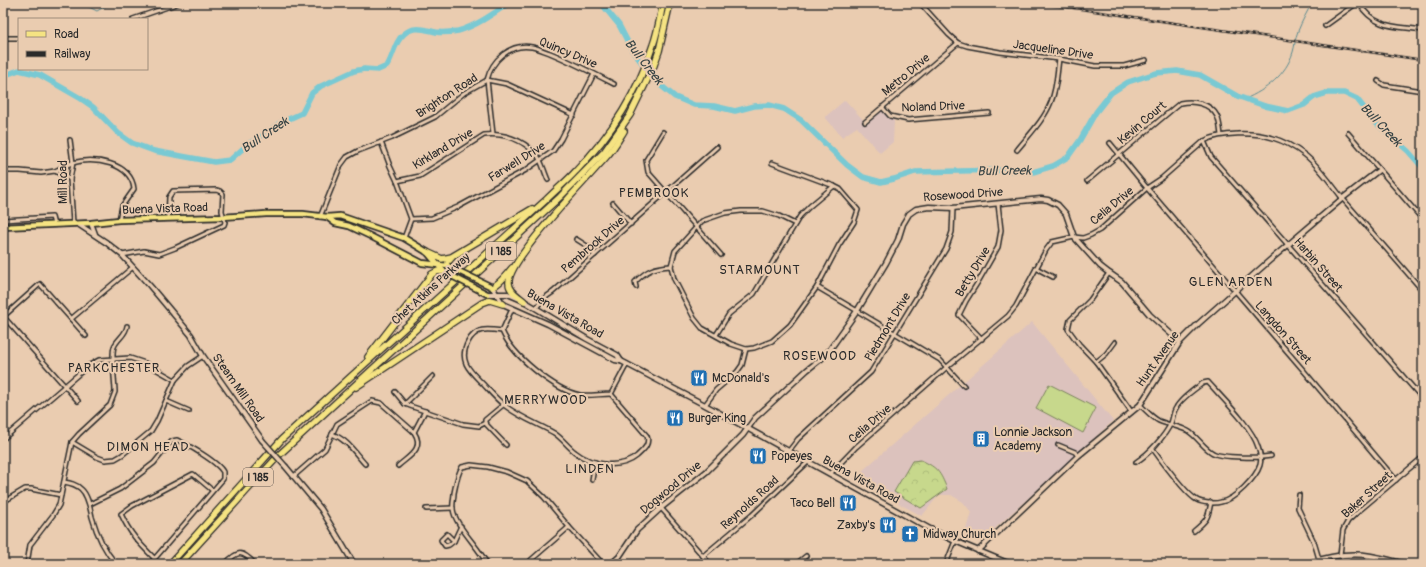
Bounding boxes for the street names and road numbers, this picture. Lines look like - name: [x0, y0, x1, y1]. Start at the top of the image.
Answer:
- street label: Quincy Drive: [537, 34, 599, 72]
- street label: Jacqueline Drive: [1012, 37, 1094, 63]
- street label: Metro Drive: [879, 51, 933, 99]
- street label: Brighton Road: [413, 70, 481, 121]
- street label: Noland Drive: [901, 98, 965, 116]
- street label: Kevin Court: [1115, 98, 1170, 148]
- street label: Kirkland Drive: [410, 125, 476, 173]
- street label: Farwell Drive: [486, 139, 548, 185]
- street label: Mill Road: [56, 160, 71, 204]
- street label: Celia Drive: [1087, 183, 1137, 228]
- street label: Rosewood Drive: [923, 185, 1003, 205]
- street label: Buena Vista Road: [122, 200, 208, 218]
- street label: Pembrook Drive: [558, 213, 628, 277]
- street label: Harbin Street: [1290, 235, 1346, 295]
- road number: I 185: [486, 242, 516, 260]
- street label: Betty Drive: [952, 244, 994, 300]
- street label: Chet Atkins Parkway: [389, 250, 473, 328]
- street label: Buena Vista Road: [524, 286, 606, 342]
- street label: Piedmont Drive: [862, 290, 914, 364]
- street label: Langdon Street: [1252, 298, 1315, 368]
- street label: Hunt Avenue: [1133, 328, 1183, 390]
- street label: Steam Mill Road: [209, 351, 267, 425]
- street label: Celia Drive: [845, 401, 895, 447]
- street label: Buena Vista Road: [820, 453, 902, 507]
- street label: Dogwood Drive: [637, 458, 705, 518]
- road number: I 185: [243, 468, 273, 486]
- street label: Baker Street: [1339, 468, 1395, 522]
- street label: Reynolds Road: [718, 473, 782, 533]

